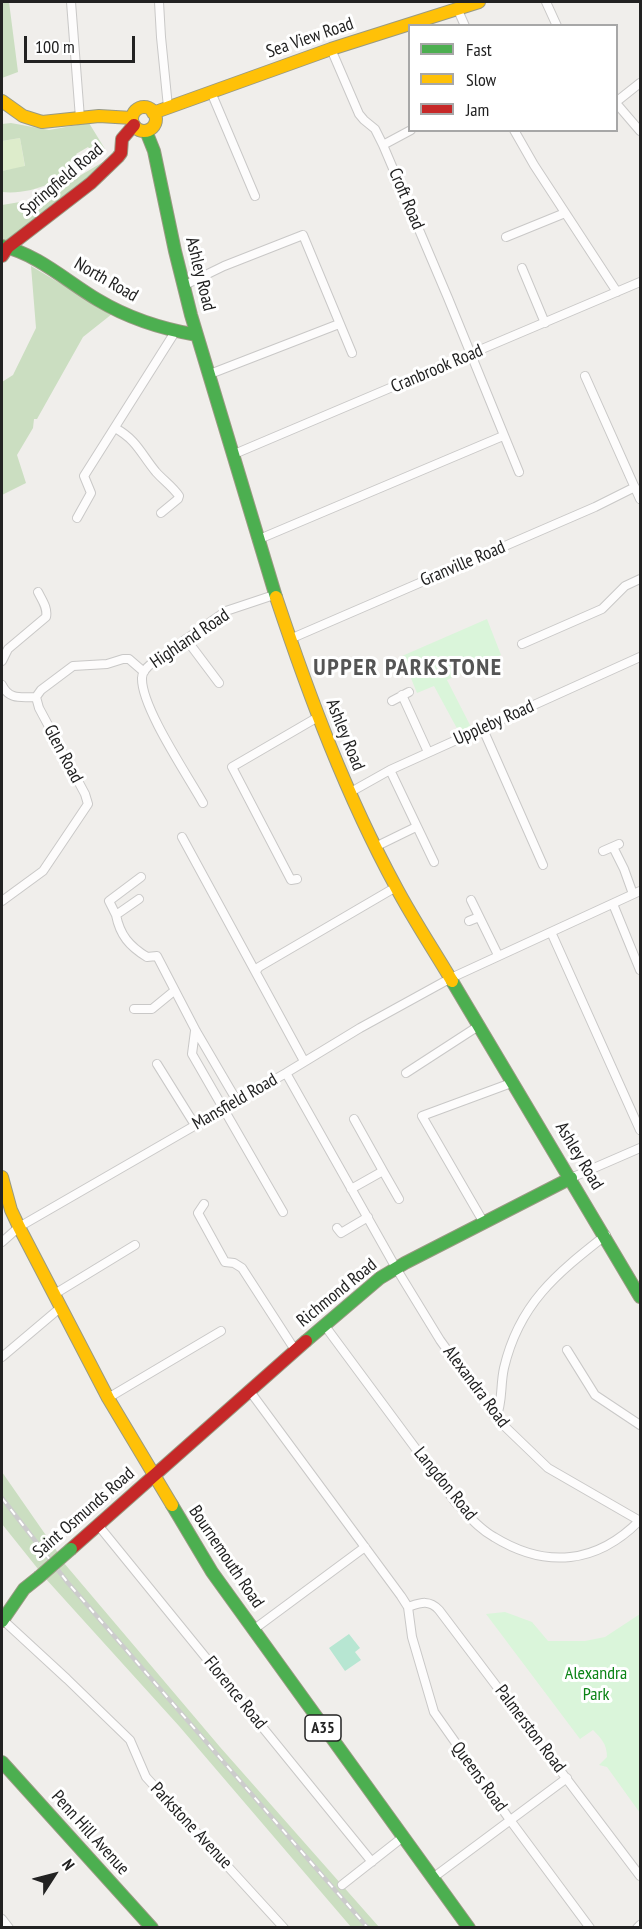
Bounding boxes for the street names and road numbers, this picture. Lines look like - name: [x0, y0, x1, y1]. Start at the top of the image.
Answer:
- street label: Sea View Road: [264, 13, 356, 63]
- street label: Springfield Road: [16, 139, 108, 221]
- street label: Croft Road: [383, 165, 429, 233]
- street label: Ashley Road: [180, 235, 220, 313]
- street label: North Road: [70, 253, 142, 307]
- street label: Cranbrook Road: [388, 340, 486, 398]
- street label: Granville Road: [417, 536, 509, 592]
- street label: Highland Road: [146, 605, 234, 673]
- street label: Ashley Road: [321, 696, 369, 774]
- street label: Uppleby Road: [451, 696, 537, 750]
- street label: Glen Road: [39, 721, 87, 787]
- street label: Mansfield Road: [189, 1069, 281, 1135]
- street label: Ashley Road: [550, 1118, 608, 1194]
- street label: Richmond Road: [293, 1254, 381, 1332]
- street label: Alexandra Road: [438, 1342, 514, 1432]
- street label: Langdon Road: [409, 1443, 481, 1525]
- street label: Saint Osmunds Road: [29, 1463, 139, 1563]
- street label: Bournemouth Road: [184, 1502, 268, 1612]
- street label: Florence Road: [199, 1652, 271, 1734]
- street label: Palmerston Road: [490, 1681, 570, 1777]
- road number: A35: [305, 1715, 341, 1741]
- street label: Queens Road: [446, 1738, 512, 1816]
- street label: Parkstone Avenue: [146, 1778, 236, 1874]
- street label: Penn Hill Avenue: [47, 1786, 133, 1880]

